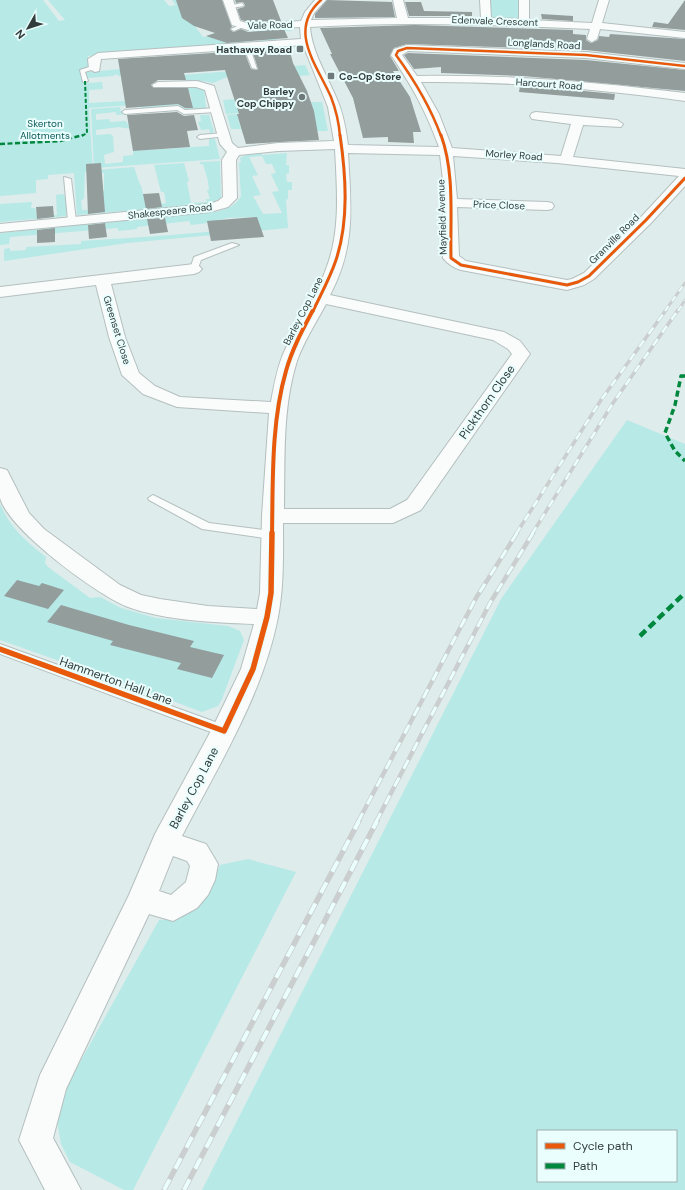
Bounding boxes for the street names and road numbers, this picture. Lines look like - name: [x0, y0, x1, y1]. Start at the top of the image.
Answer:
- street label: Edenvale Crescent: [451, 13, 539, 29]
- street label: Vale Road: [247, 18, 293, 32]
- street label: Longlands Road: [507, 36, 581, 52]
- street label: Harcourt Road: [515, 75, 583, 93]
- street label: Morley Road: [485, 147, 543, 163]
- street label: Mayfield Avenue: [434, 179, 450, 255]
- street label: Price Close: [473, 198, 526, 212]
- street label: Shakespeare Road: [127, 200, 213, 222]
- street label: Granville Road: [586, 211, 642, 267]
- street label: Barley Cop Lane: [280, 274, 326, 347]
- street label: Greenset Close: [100, 294, 134, 366]
- street label: Pickthorn Close: [455, 362, 519, 442]
- street label: Hammerton Hall Lane: [57, 653, 175, 709]
- street label: Barley Cop Lane: [166, 744, 222, 832]

